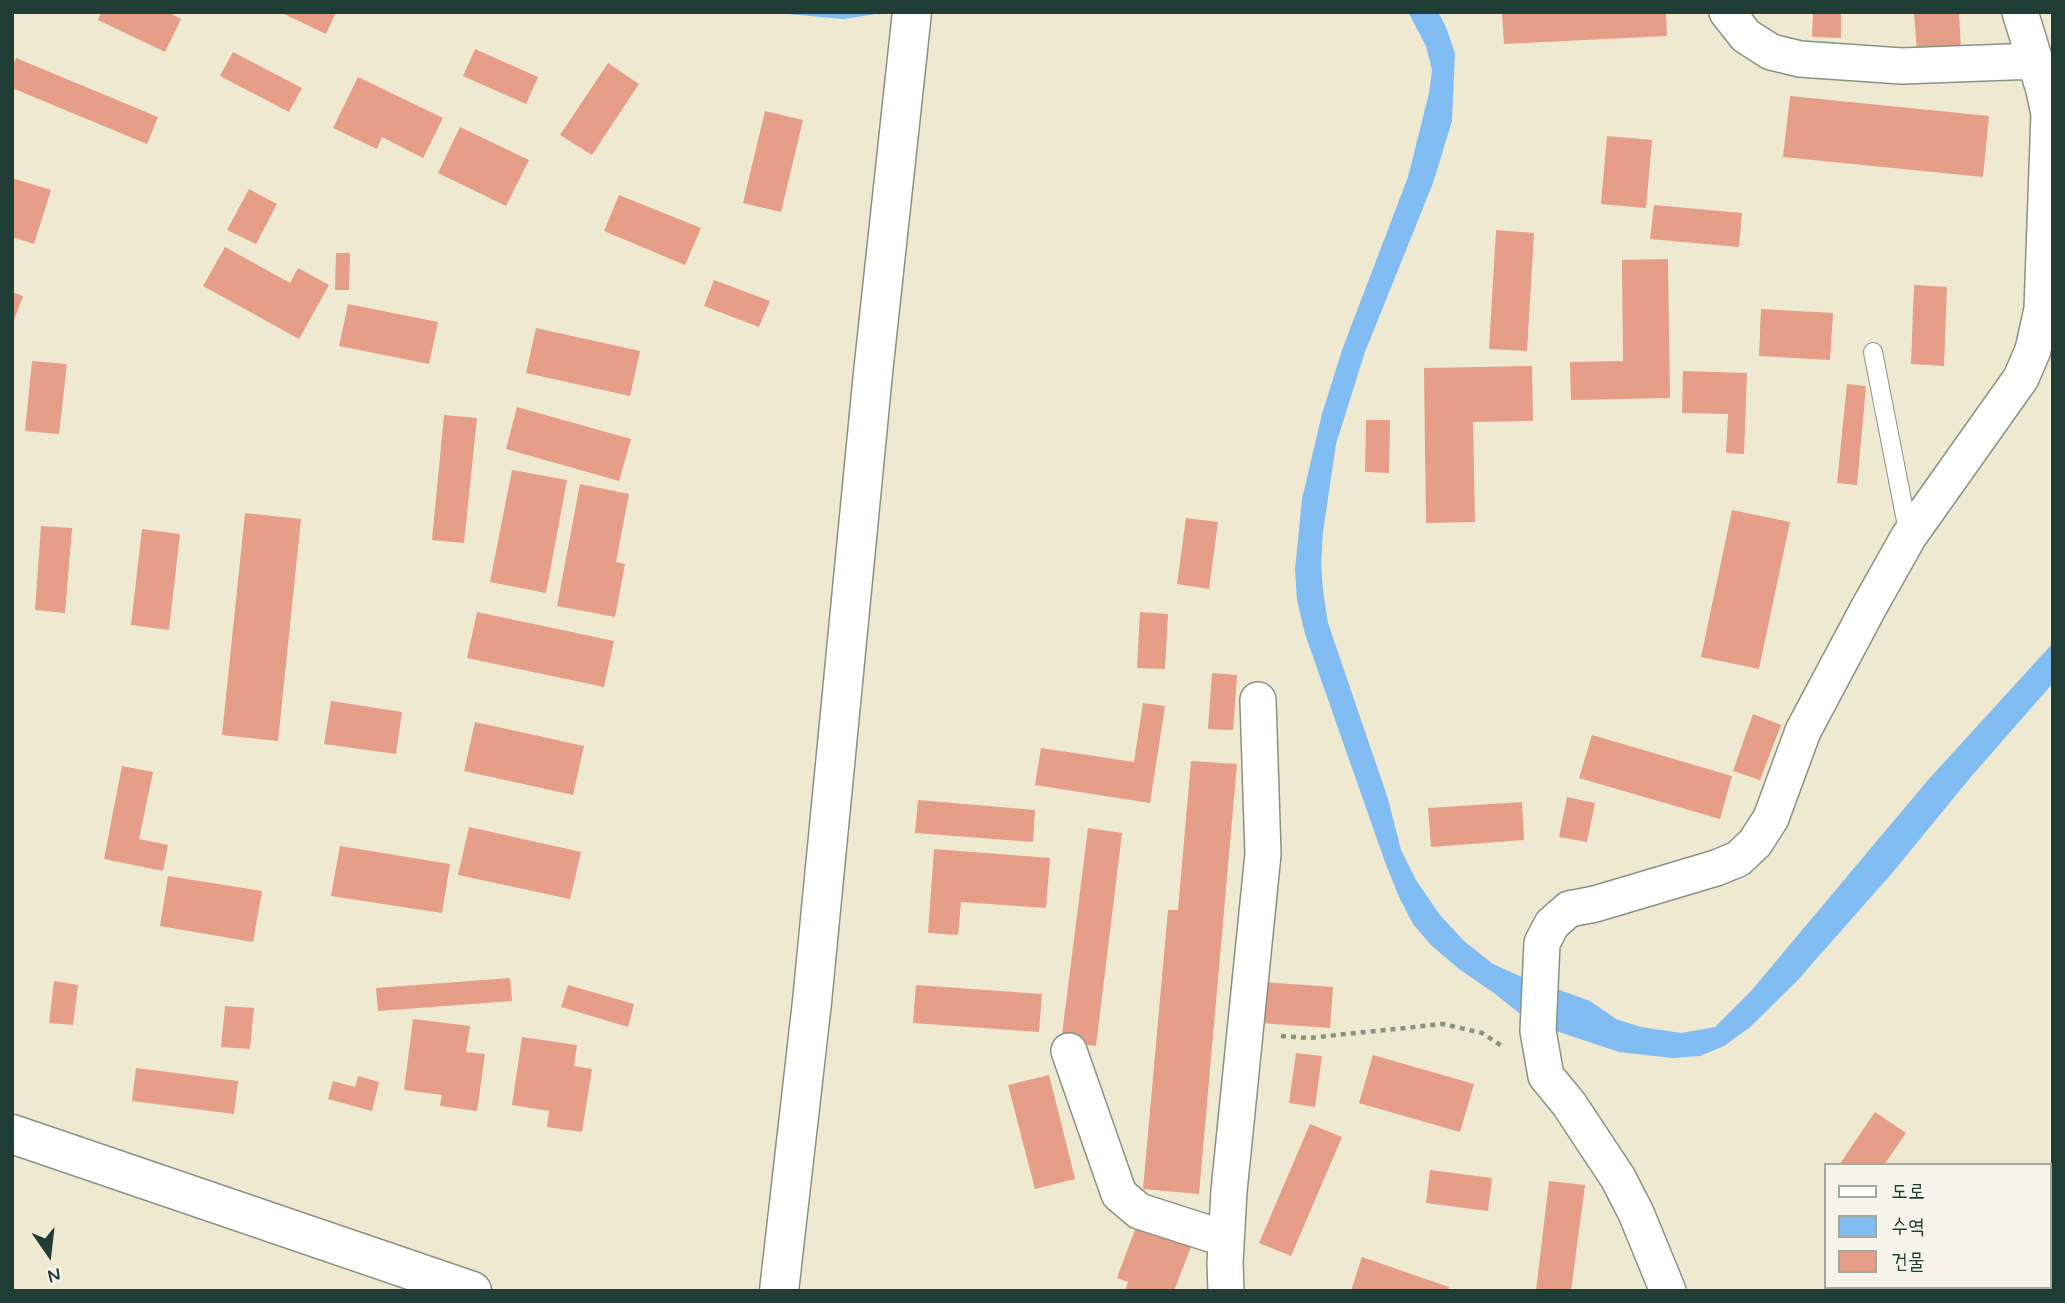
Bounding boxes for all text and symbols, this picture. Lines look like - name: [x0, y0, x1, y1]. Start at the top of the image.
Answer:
- legend: [1824, 1163, 2051, 1289]
- text: 도로: [1891, 1178, 1925, 1206]
- text: 수역: [1891, 1213, 1925, 1241]
- north arrow: [14, 1219, 84, 1289]
- text: 건물: [1891, 1248, 1925, 1276]
- text: N: [45, 1261, 63, 1289]

